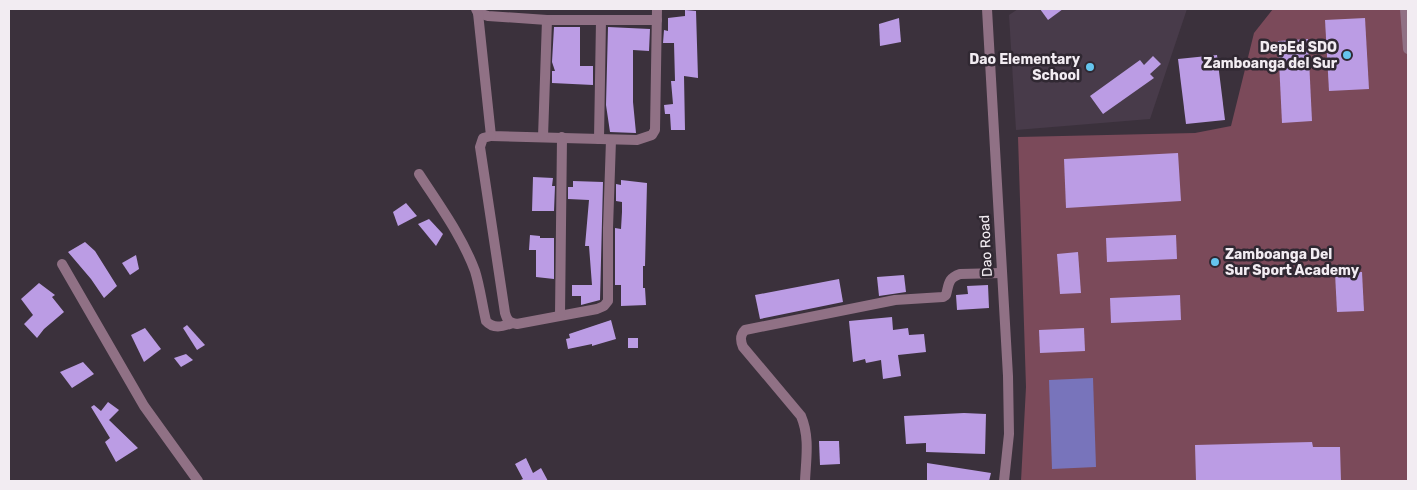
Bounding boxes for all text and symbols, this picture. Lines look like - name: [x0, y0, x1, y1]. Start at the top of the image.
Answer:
- place label: DepEd SDO Zamboanga del Sur: [1203, 39, 1338, 72]
- marker: DepEd SDO Zamboanga del Sur: [1341, 49, 1353, 61]
- place label: Dao Elementary School: [969, 51, 1081, 84]
- marker: Dao Elementary School: [1084, 61, 1096, 73]
- street label: Dao Road: [976, 215, 996, 277]
- place label: Zamboanga Del Sur Sport Academy: [1225, 246, 1360, 279]
- marker: Zamboanga Del Sur Sport Academy: [1209, 256, 1221, 268]

